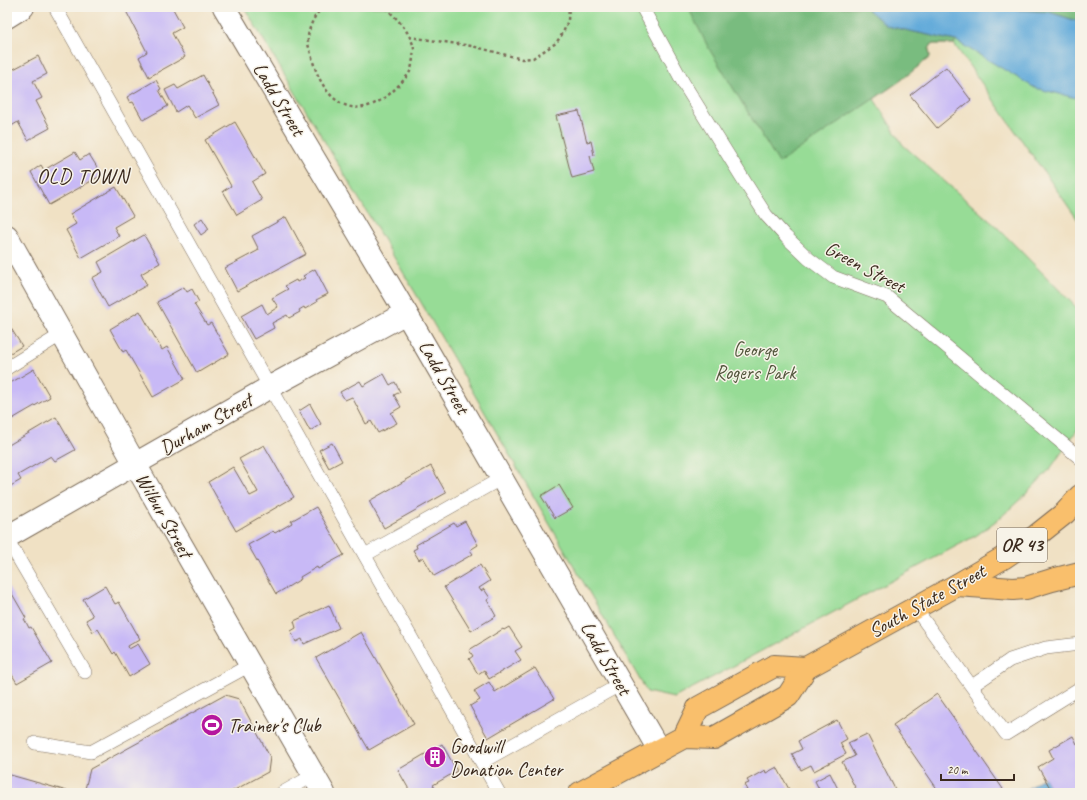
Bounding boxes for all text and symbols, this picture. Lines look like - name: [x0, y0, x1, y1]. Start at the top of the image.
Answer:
- street label: Ladd Street: [247, 58, 312, 142]
- district label: OLD TOWN: [37, 163, 132, 189]
- street label: Green Street: [821, 236, 911, 300]
- street label: Ladd Street: [413, 336, 476, 420]
- park label: George Rogers Park: [714, 337, 797, 385]
- street label: Durham Street: [155, 386, 260, 461]
- street label: Wilbur Street: [130, 468, 200, 565]
- road number: OR 43: [997, 528, 1047, 562]
- street label: South State Street: [864, 557, 992, 643]
- street label: Ladd Street: [575, 617, 638, 701]
- sports icon: Trainer's Club: [199, 712, 225, 738]
- place label: Trainer's Club: [228, 713, 322, 738]
- place label: Goodwill Donation Center: [450, 734, 564, 782]
- building icon: Goodwill Donation Center: [422, 744, 448, 770]
- scale bar: [941, 756, 1014, 782]
- text: 20 m: [947, 762, 969, 778]

